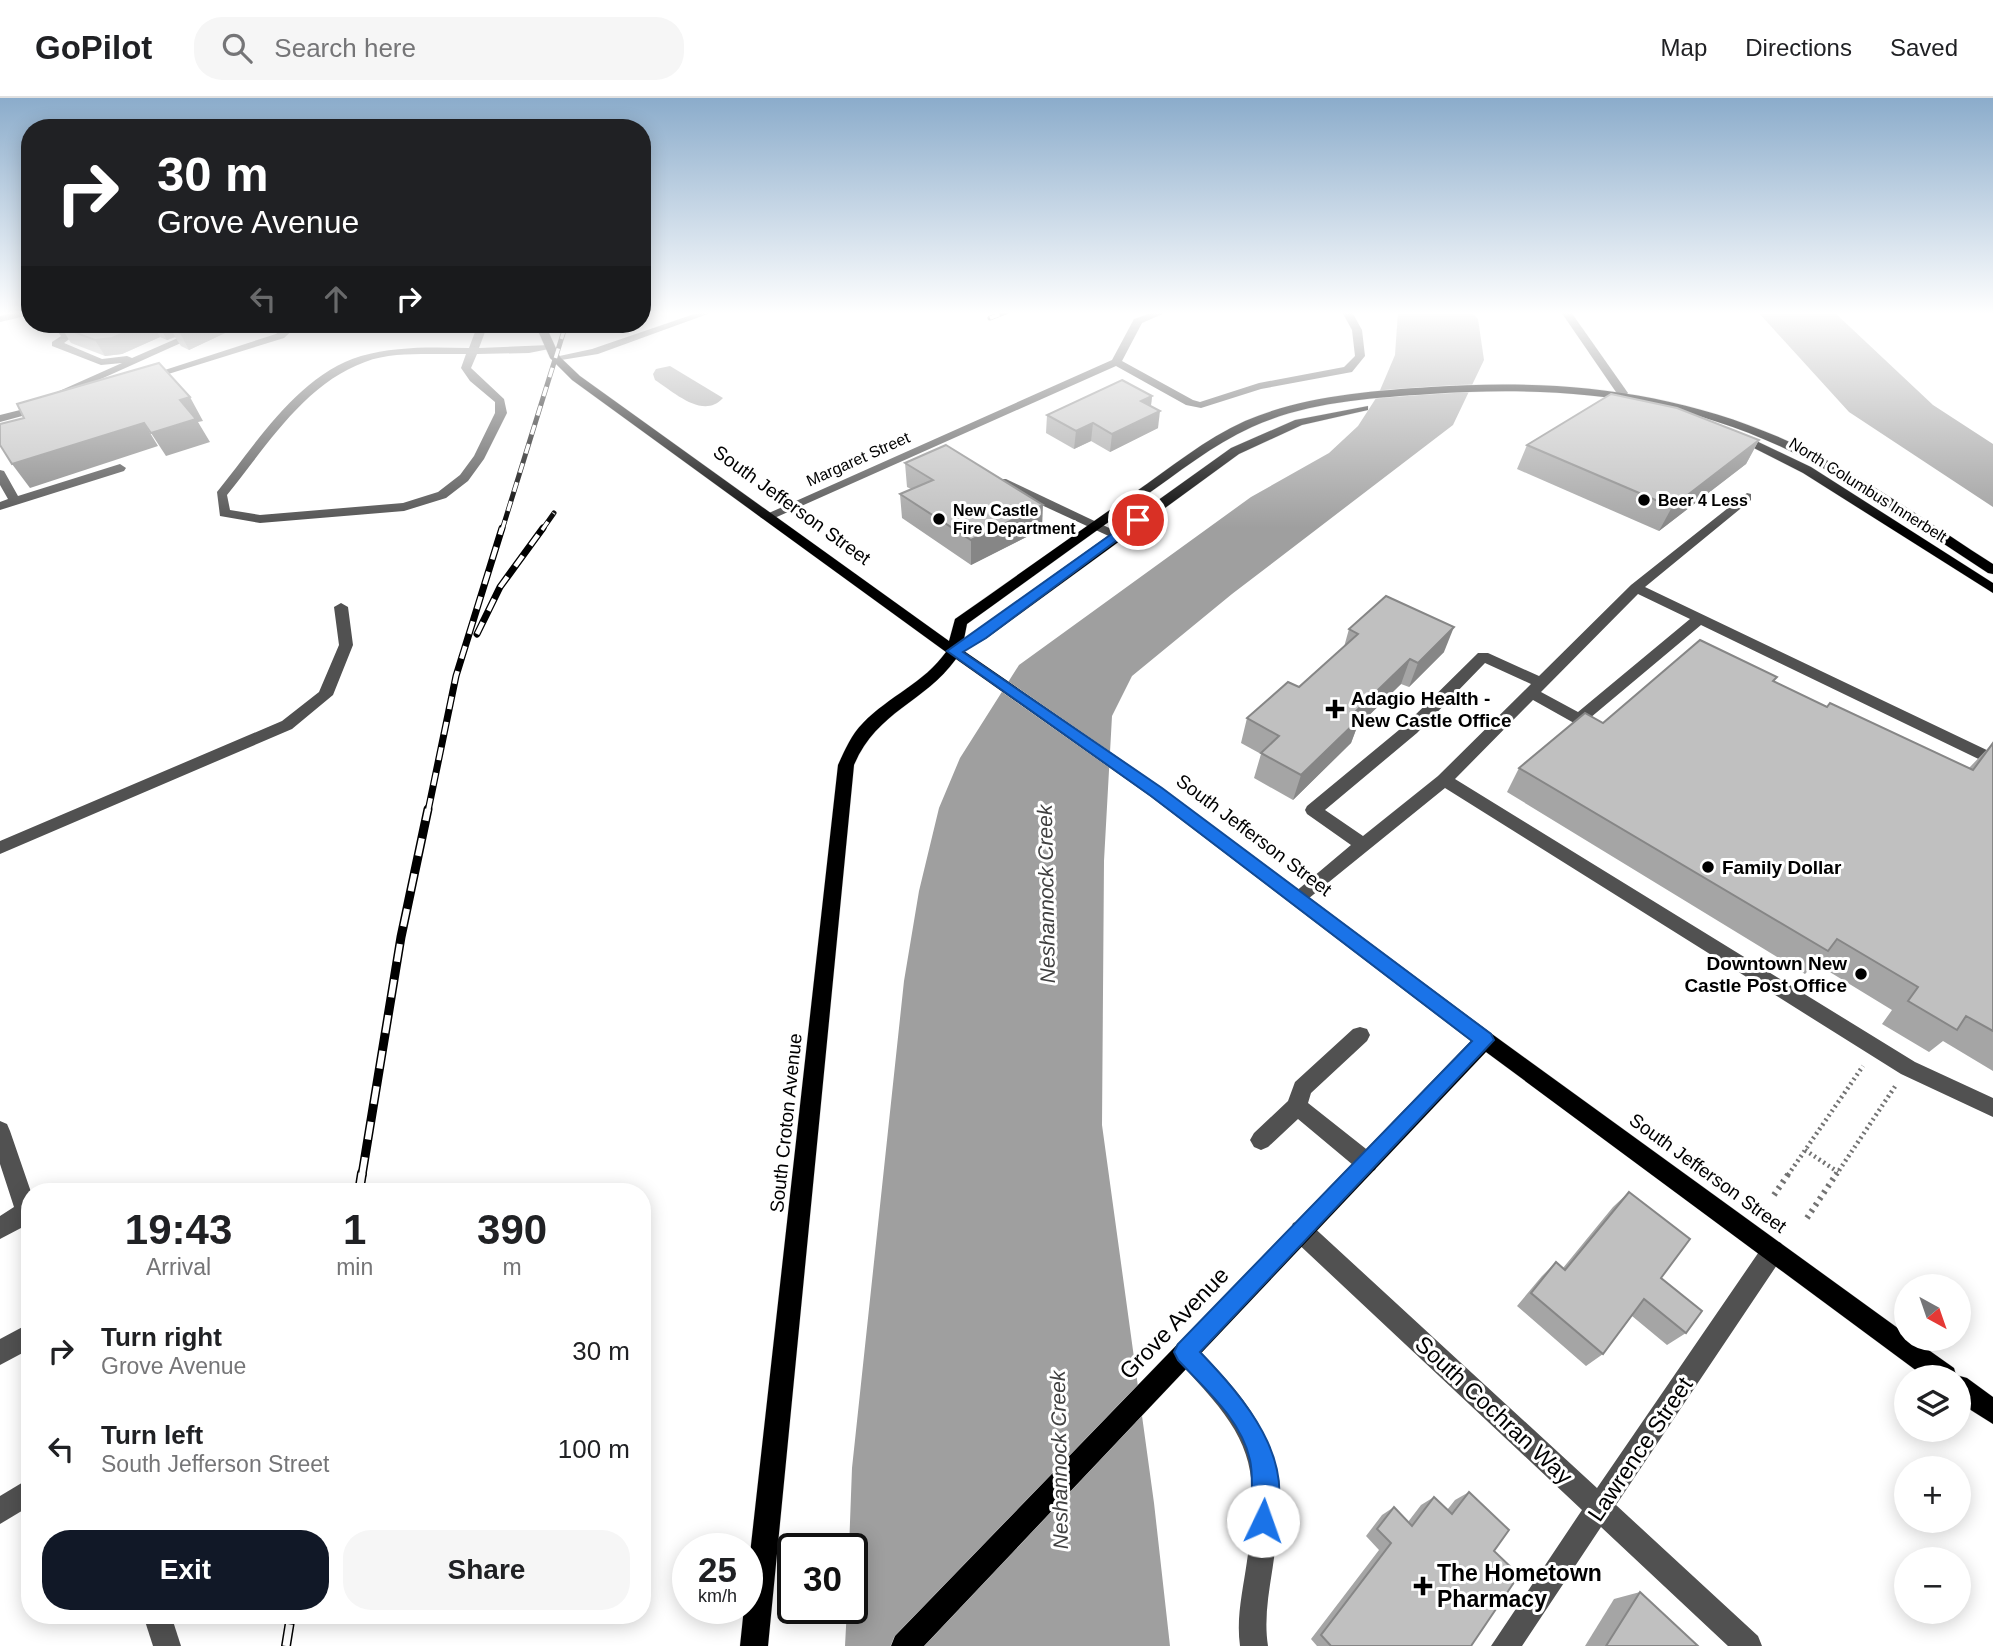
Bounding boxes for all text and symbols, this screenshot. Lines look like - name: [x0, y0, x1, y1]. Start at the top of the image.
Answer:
- search box: [194, 17, 684, 80]
- text: GoPilot: [35, 29, 152, 66]
- icon: search: [218, 29, 256, 67]
- text: Search here: [274, 33, 416, 63]
- text: Map: [1661, 34, 1707, 61]
- text: Directions: [1745, 34, 1852, 61]
- text: Saved: [1890, 34, 1958, 61]
- icon: right: [42, 147, 133, 238]
- text: 30 m: [157, 147, 269, 201]
- text: Grove Avenue: [157, 204, 359, 240]
- icon: left: [244, 280, 282, 318]
- icon: ahead: [317, 280, 355, 318]
- icon: right: [390, 280, 428, 318]
- street label: Margaret Street: [804, 428, 913, 489]
- street label: North Columbus Innerbelt: [1786, 434, 1950, 546]
- street label: South Jefferson Street: [709, 441, 875, 569]
- pin: [1108, 490, 1168, 550]
- marker: Beer 4 Less: [1636, 492, 1652, 508]
- place label: Beer 4 Less: [1658, 492, 1748, 509]
- icon: arrive: [1119, 501, 1157, 539]
- place label: New Castle Fire Department: [953, 502, 1076, 537]
- marker: New Castle Fire Department: [931, 511, 947, 527]
- place label: Adagio Health - New Castle Office: [1351, 688, 1512, 731]
- marker: Adagio Health - New Castle Office: [1325, 699, 1345, 719]
- street label: South Jefferson Street: [1172, 770, 1336, 901]
- water label: Neshannock Creek: [1033, 803, 1059, 983]
- place label: Family Dollar: [1722, 857, 1842, 878]
- marker: Family Dollar: [1700, 859, 1716, 875]
- place label: Downtown New Castle Post Office: [1684, 953, 1847, 996]
- marker: Downtown New Castle Post Office: [1853, 966, 1869, 982]
- street label: South Croton Avenue: [766, 1032, 806, 1214]
- street label: South Jefferson Street: [1625, 1109, 1791, 1237]
- text: 19:43: [125, 1206, 232, 1253]
- text: 1: [343, 1206, 366, 1253]
- text: 390: [477, 1206, 547, 1253]
- text: Arrival: [146, 1254, 211, 1280]
- text: min: [336, 1254, 373, 1280]
- text: m: [503, 1254, 522, 1280]
- street label: Grove Avenue: [1114, 1262, 1234, 1384]
- north arrow: [1894, 1274, 1970, 1351]
- map controls: [1894, 1274, 1971, 1624]
- text: Turn right: [101, 1322, 222, 1352]
- street label: South Cochran Way: [1410, 1331, 1578, 1490]
- icon: right: [42, 1332, 80, 1370]
- text: 30 m: [572, 1336, 630, 1366]
- text: Grove Avenue: [101, 1353, 246, 1379]
- button: layers: [1894, 1365, 1971, 1442]
- water label: Neshannock Creek: [1046, 1369, 1072, 1549]
- street label: Lawrence Street: [1582, 1372, 1698, 1526]
- text: Turn left: [101, 1420, 203, 1450]
- icon: left: [42, 1430, 80, 1468]
- text: 100 m: [558, 1434, 630, 1464]
- text: South Jefferson Street: [101, 1451, 329, 1477]
- button: +: [1894, 1456, 1971, 1533]
- position arrow: [1226, 1484, 1300, 1558]
- button: Exit: [42, 1530, 329, 1610]
- button: Share: [343, 1530, 630, 1610]
- speed limit sign: 30: [777, 1533, 868, 1624]
- button: −: [1894, 1547, 1971, 1624]
- text: 25: [698, 1550, 737, 1589]
- place label: The Hometown Pharmacy: [1437, 1560, 1602, 1612]
- marker: The Hometown Pharmacy: [1415, 1578, 1431, 1594]
- text: km/h: [698, 1586, 737, 1606]

